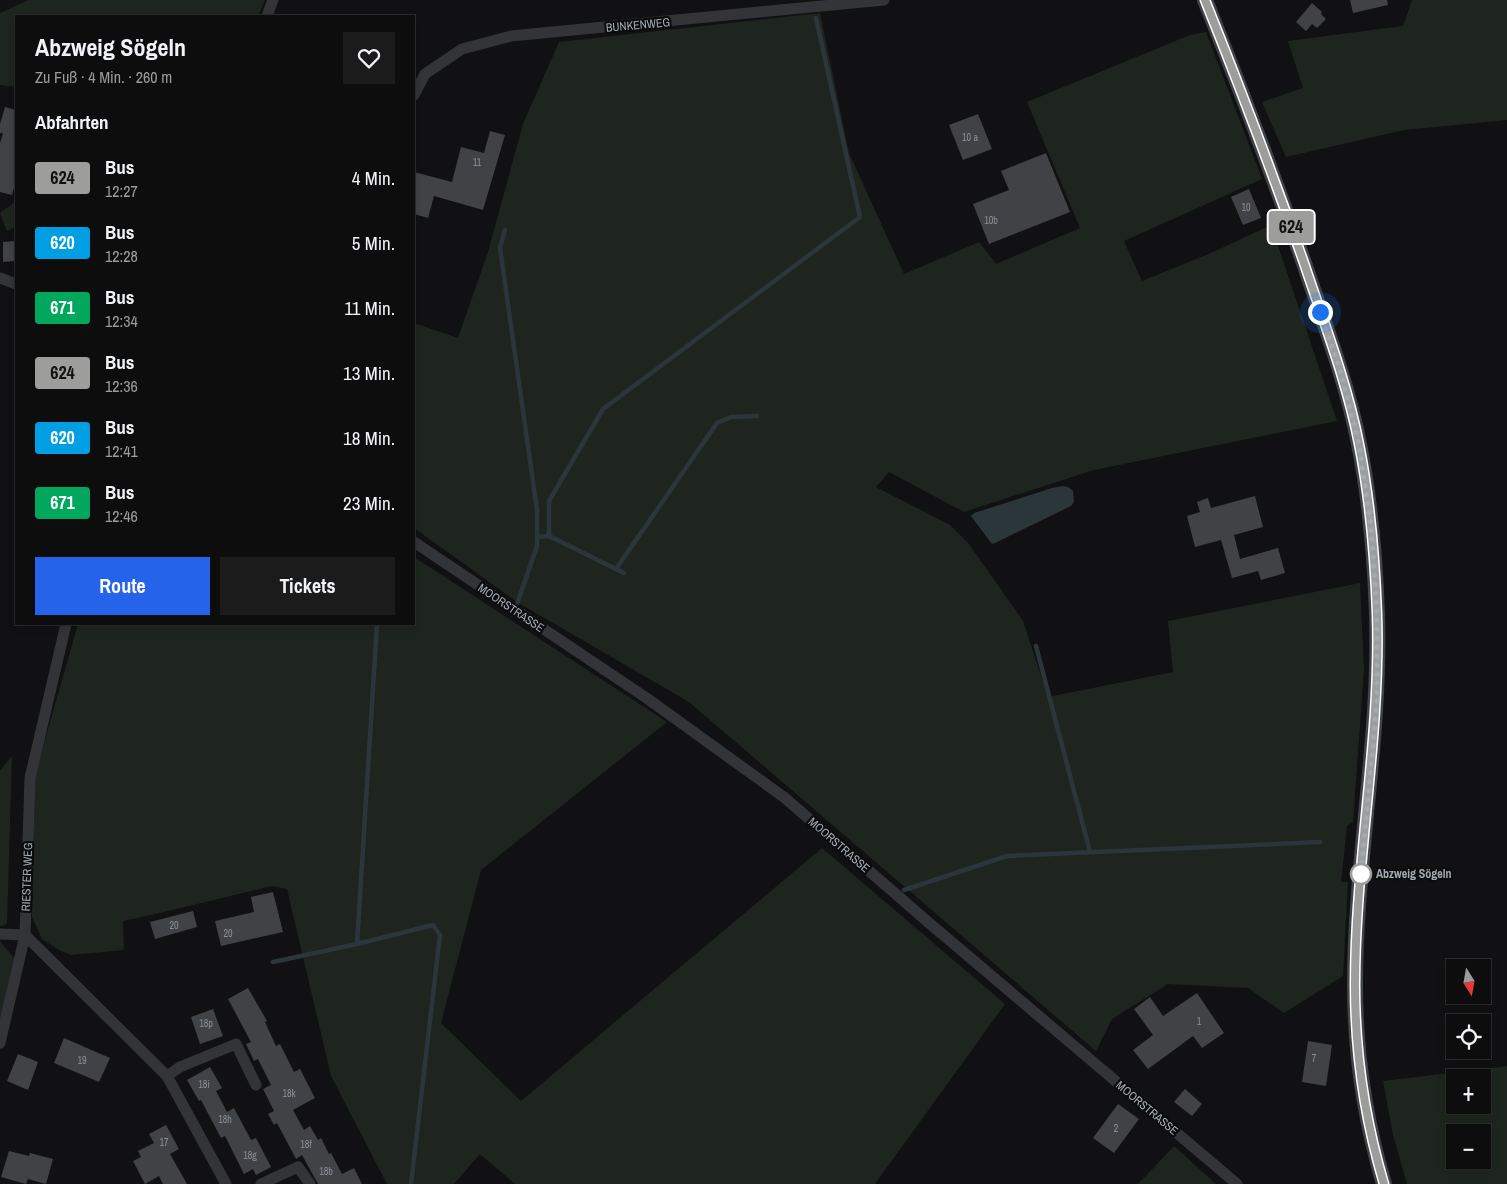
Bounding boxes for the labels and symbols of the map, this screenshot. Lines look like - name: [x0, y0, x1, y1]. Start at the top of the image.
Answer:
- street label: BUNKENWEG: [605, 14, 671, 36]
- house number: 10 a: [962, 131, 978, 144]
- house number: 11: [473, 156, 482, 169]
- house number: 10: [1241, 201, 1251, 214]
- line badge: 624: [1262, 211, 1320, 243]
- house number: 10b: [984, 214, 998, 227]
- your location: [1308, 300, 1333, 325]
- street label: MOORSTRASSE: [475, 580, 547, 636]
- street label: MOORSTRASSE: [805, 814, 873, 876]
- street label: RIESTER WEG: [18, 842, 36, 912]
- marker: Abzweig Sögeln: [1350, 863, 1372, 885]
- place label: Abzweig Sögeln: [1376, 866, 1451, 882]
- house number: 20: [169, 919, 179, 932]
- house number: 20: [223, 927, 233, 940]
- north arrow: [1446, 959, 1491, 1004]
- house number: 1: [1197, 1015, 1202, 1028]
- house number: 18p: [199, 1017, 213, 1030]
- house number: 7: [1312, 1052, 1317, 1065]
- house number: 19: [77, 1054, 87, 1067]
- street label: MOORSTRASSE: [1113, 1077, 1181, 1139]
- house number: 18i: [198, 1078, 210, 1091]
- house number: 18k: [282, 1087, 297, 1100]
- house number: 18h: [218, 1113, 232, 1126]
- house number: 2: [1114, 1122, 1119, 1135]
- house number: 17: [159, 1136, 169, 1149]
- house number: 18f: [300, 1138, 312, 1151]
- house number: 18g: [243, 1149, 257, 1162]
- house number: 18b: [319, 1165, 333, 1178]

